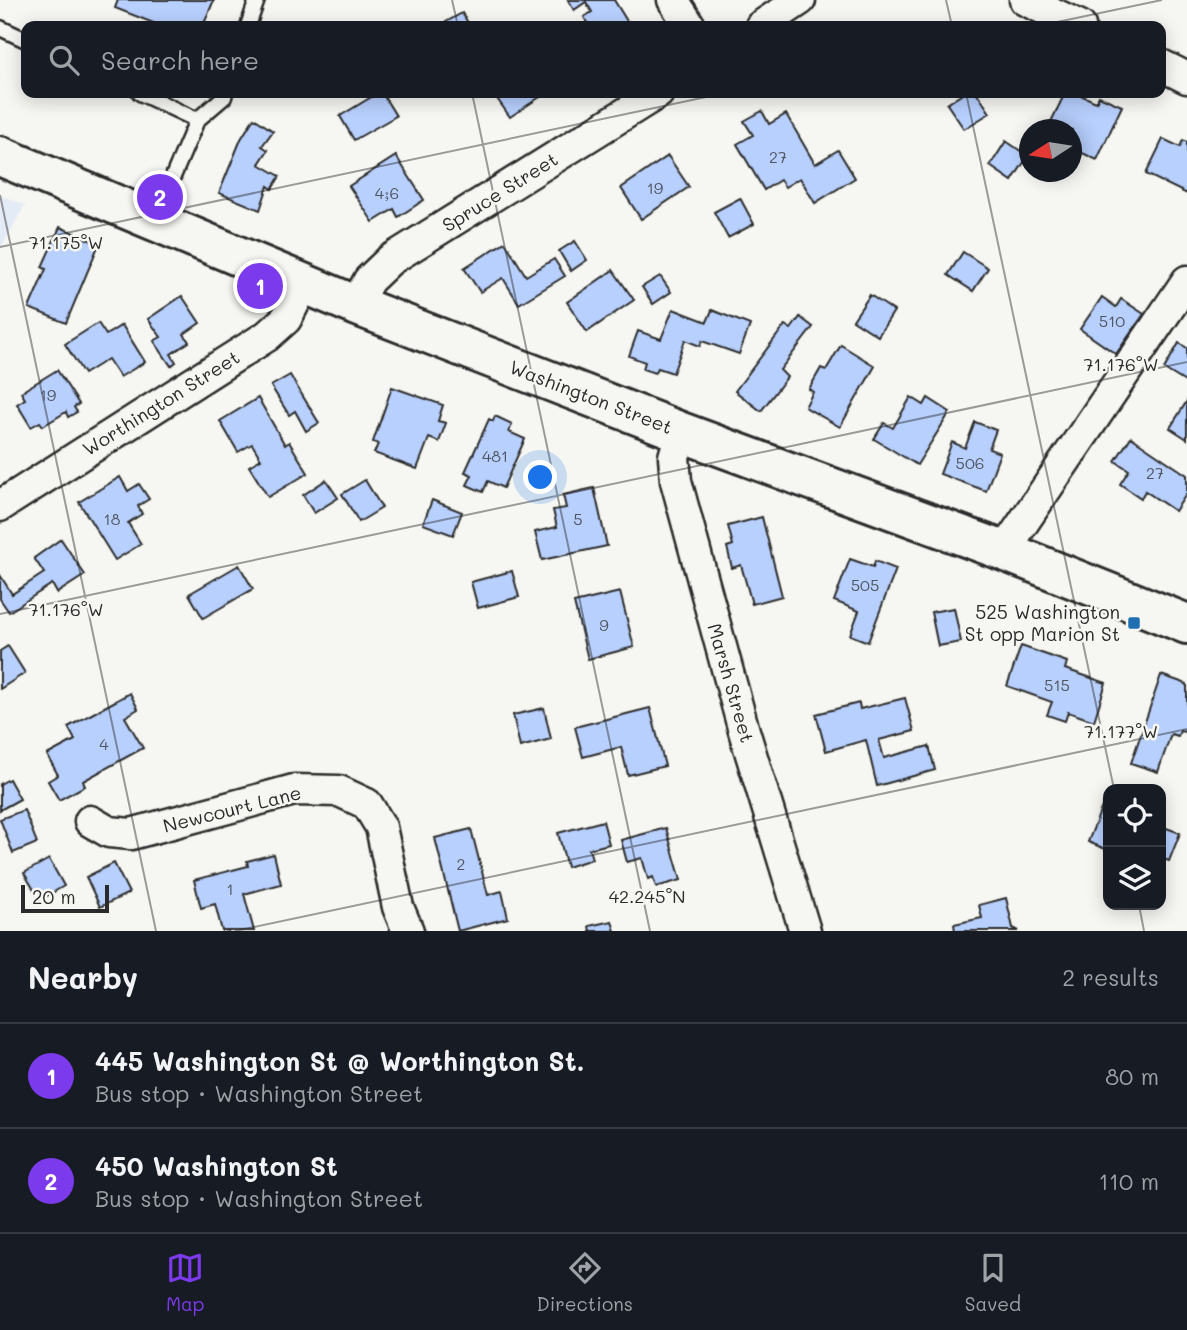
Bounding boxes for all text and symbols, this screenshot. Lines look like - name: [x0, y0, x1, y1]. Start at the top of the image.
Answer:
- search box: [21, 21, 1166, 98]
- icon: search: [45, 41, 83, 79]
- text: Search here: [101, 43, 259, 77]
- north arrow: [1019, 119, 1082, 182]
- street label: Spruce Street: [437, 146, 562, 237]
- house number: 27: [769, 146, 787, 167]
- pin: 2: [137, 171, 183, 223]
- house number: 19: [647, 177, 663, 198]
- house number: 4;6: [375, 182, 399, 203]
- text: 71.175°W: [29, 230, 103, 254]
- pin: 1: [237, 260, 283, 312]
- house number: 510: [1099, 310, 1125, 331]
- street label: Worthington Street: [78, 344, 244, 461]
- text: 71.176°W: [1083, 352, 1159, 376]
- street label: Washington Street: [506, 354, 676, 439]
- house number: 19: [40, 384, 56, 405]
- house number: 481: [482, 445, 508, 466]
- house number: 506: [956, 452, 984, 473]
- your location: [523, 460, 557, 494]
- house number: 27: [1146, 462, 1164, 483]
- house number: 18: [104, 508, 121, 529]
- house number: 5: [573, 508, 583, 529]
- house number: 505: [851, 574, 879, 595]
- text: 71.176°W: [28, 597, 104, 621]
- place label: 525 Washington St opp Marion St: [965, 599, 1120, 646]
- house number: 9: [599, 614, 609, 635]
- marker: 525 Washington St opp Marion St: [1126, 615, 1142, 631]
- street label: Marsh Street: [703, 620, 760, 745]
- house number: 515: [1044, 674, 1070, 695]
- text: 71.177°W: [1084, 719, 1158, 743]
- house number: 4: [99, 733, 109, 754]
- street label: Newcourt Lane: [160, 779, 304, 838]
- map controls: [1103, 784, 1166, 910]
- button: locate: [1103, 784, 1166, 847]
- button: layers: [1103, 847, 1166, 910]
- house number: 2: [457, 853, 465, 874]
- house number: 1: [226, 878, 234, 899]
- scale bar: [21, 882, 108, 914]
- text: 20 m: [32, 884, 76, 909]
- text: 42.245°N: [608, 884, 686, 908]
- text: Nearby: [28, 957, 138, 997]
- text: 2 results: [1062, 962, 1159, 992]
- text: 445 Washington St @ Worthington St.: [95, 1044, 584, 1078]
- text: 1: [46, 1061, 56, 1091]
- text: 80 m: [1105, 1061, 1159, 1091]
- text: Bus stop · Washington Street: [95, 1078, 423, 1108]
- text: 450 Washington St: [95, 1149, 338, 1183]
- text: 2: [45, 1166, 57, 1196]
- text: 110 m: [1099, 1166, 1159, 1196]
- text: Bus stop · Washington Street: [95, 1183, 423, 1213]
- tab: Map: [166, 1249, 205, 1316]
- tab: Directions: [536, 1249, 633, 1316]
- tab: Saved: [965, 1249, 1021, 1316]

